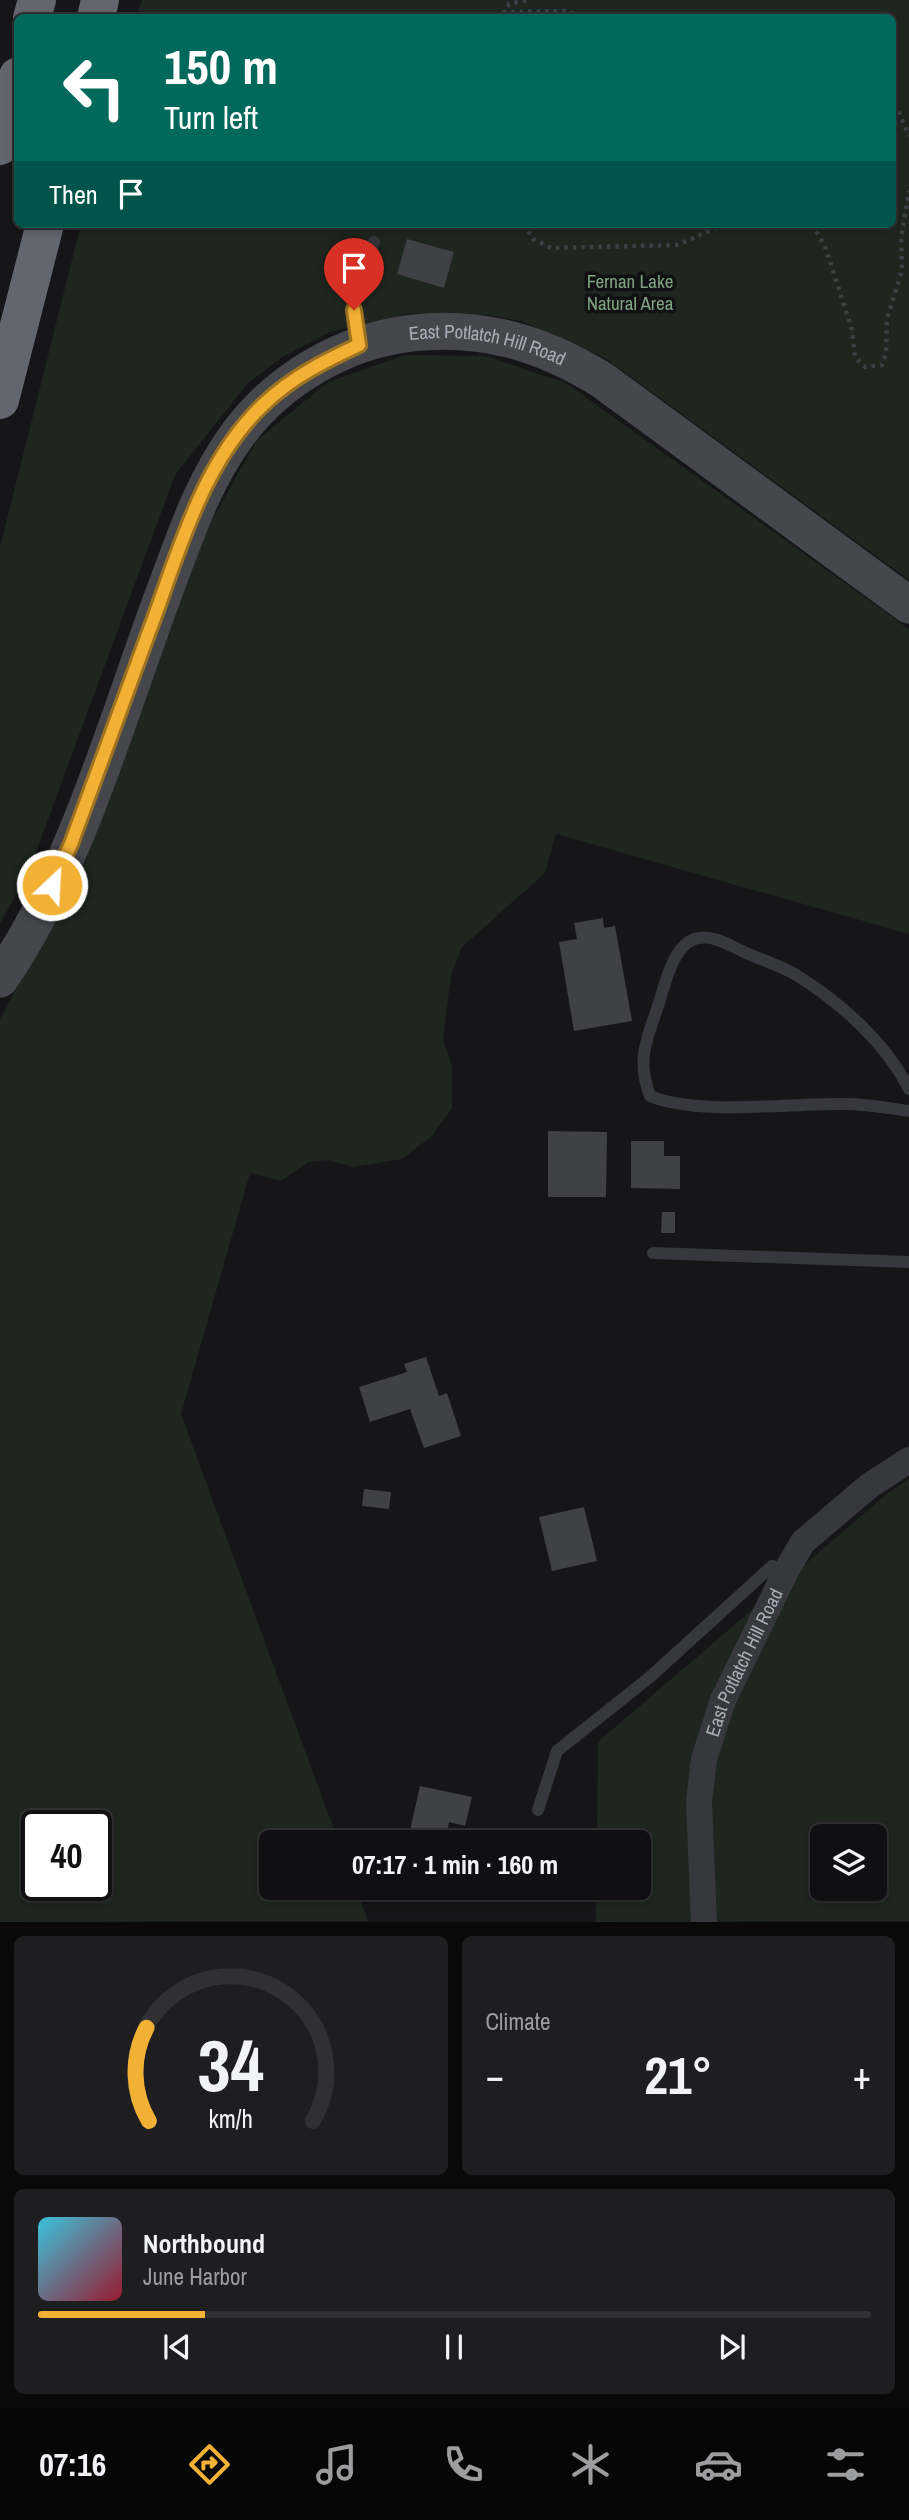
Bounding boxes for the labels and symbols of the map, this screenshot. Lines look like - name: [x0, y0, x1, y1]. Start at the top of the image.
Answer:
- pin: [324, 238, 384, 310]
- park label: Fernan Lake Natural Area: [587, 268, 674, 316]
- street label: East Potlatch Hill Road: [407, 318, 570, 371]
- position arrow: [15, 848, 89, 922]
- street label: East Potlatch Hill Road: [699, 1584, 789, 1740]
- speed limit sign: 40: [21, 1810, 112, 1901]

